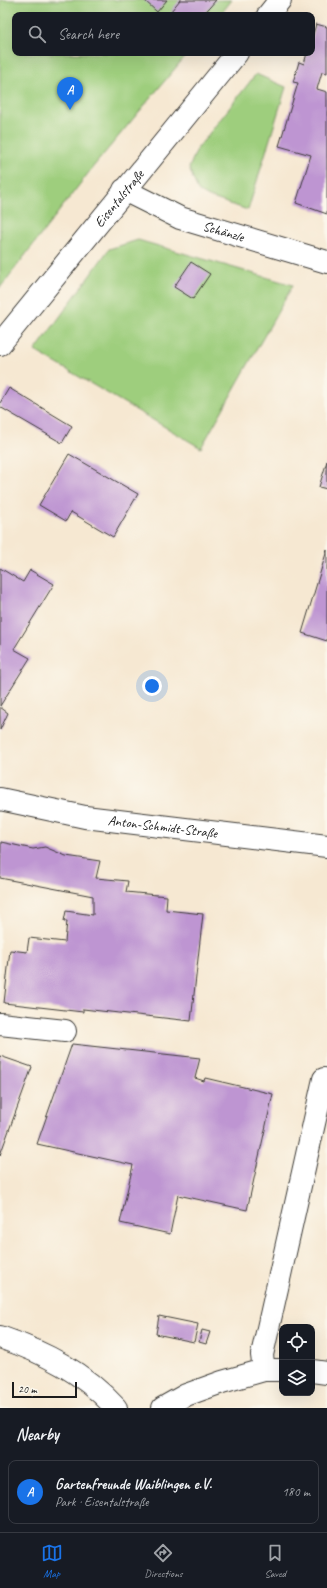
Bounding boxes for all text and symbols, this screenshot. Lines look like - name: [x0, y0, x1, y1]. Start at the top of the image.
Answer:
- search box: [12, 12, 315, 56]
- icon: search: [26, 23, 48, 45]
- text: Search here: [58, 25, 119, 44]
- pin: A: [57, 77, 83, 110]
- street label: Eisentalstraße: [90, 165, 148, 230]
- street label: Schänzle: [201, 217, 247, 246]
- your location: [142, 676, 162, 696]
- street label: Anton-Schmidt-Straße: [107, 811, 220, 841]
- map controls: [279, 1324, 315, 1396]
- button: locate: [279, 1324, 315, 1360]
- button: layers: [279, 1360, 315, 1396]
- scale bar: [12, 1380, 77, 1399]
- text: 20 m: [18, 1382, 37, 1396]
- text: Nearby: [16, 1424, 59, 1445]
- text: Gartenfreunde Waiblingen e.V.: [55, 1475, 212, 1494]
- text: A: [27, 1484, 33, 1500]
- text: 180 m: [282, 1484, 310, 1500]
- text: Park · Eisentalstraße: [55, 1494, 148, 1510]
- tab: Map: [41, 1542, 63, 1580]
- tab: Directions: [144, 1542, 183, 1580]
- tab: Saved: [264, 1542, 286, 1580]

